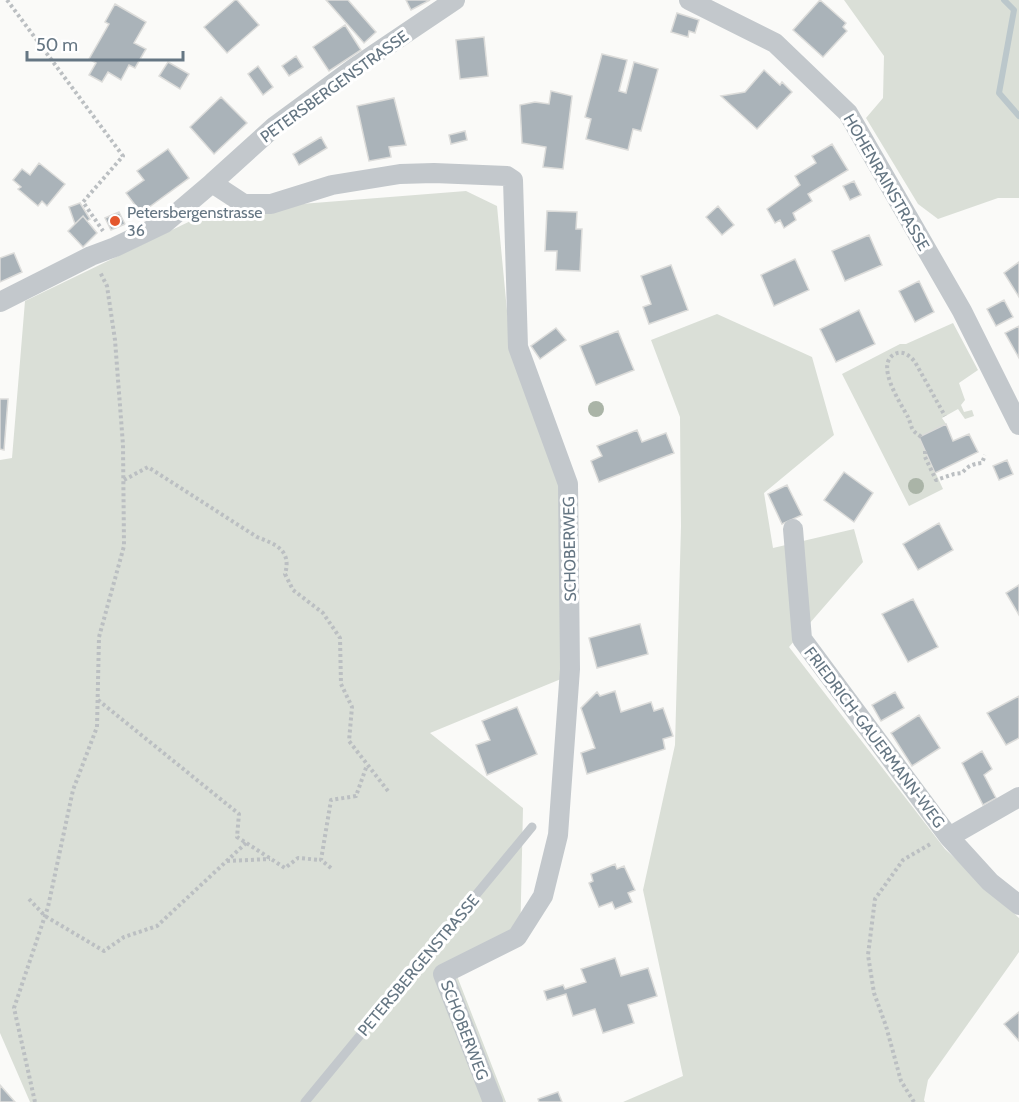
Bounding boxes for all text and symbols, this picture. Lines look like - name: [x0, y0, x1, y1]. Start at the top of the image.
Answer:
- scale bar: [27, 24, 183, 62]
- street label: PETERSBERGENSTRASSE: [257, 26, 412, 146]
- text: 50 m: [36, 34, 78, 56]
- street label: HOHENRAINSTRASSE: [840, 110, 934, 254]
- place label: Petersbergenstrasse 36: [127, 203, 263, 240]
- marker: Petersbergenstrasse 36: [108, 214, 122, 228]
- street label: SCHOBERWEG: [559, 496, 580, 602]
- street label: FRIEDRICH-GAUERMANN-WEG: [800, 643, 949, 831]
- street label: PETERSBERGENSTRASSE: [354, 891, 483, 1040]
- street label: SCHOBERWEG: [437, 978, 492, 1083]

